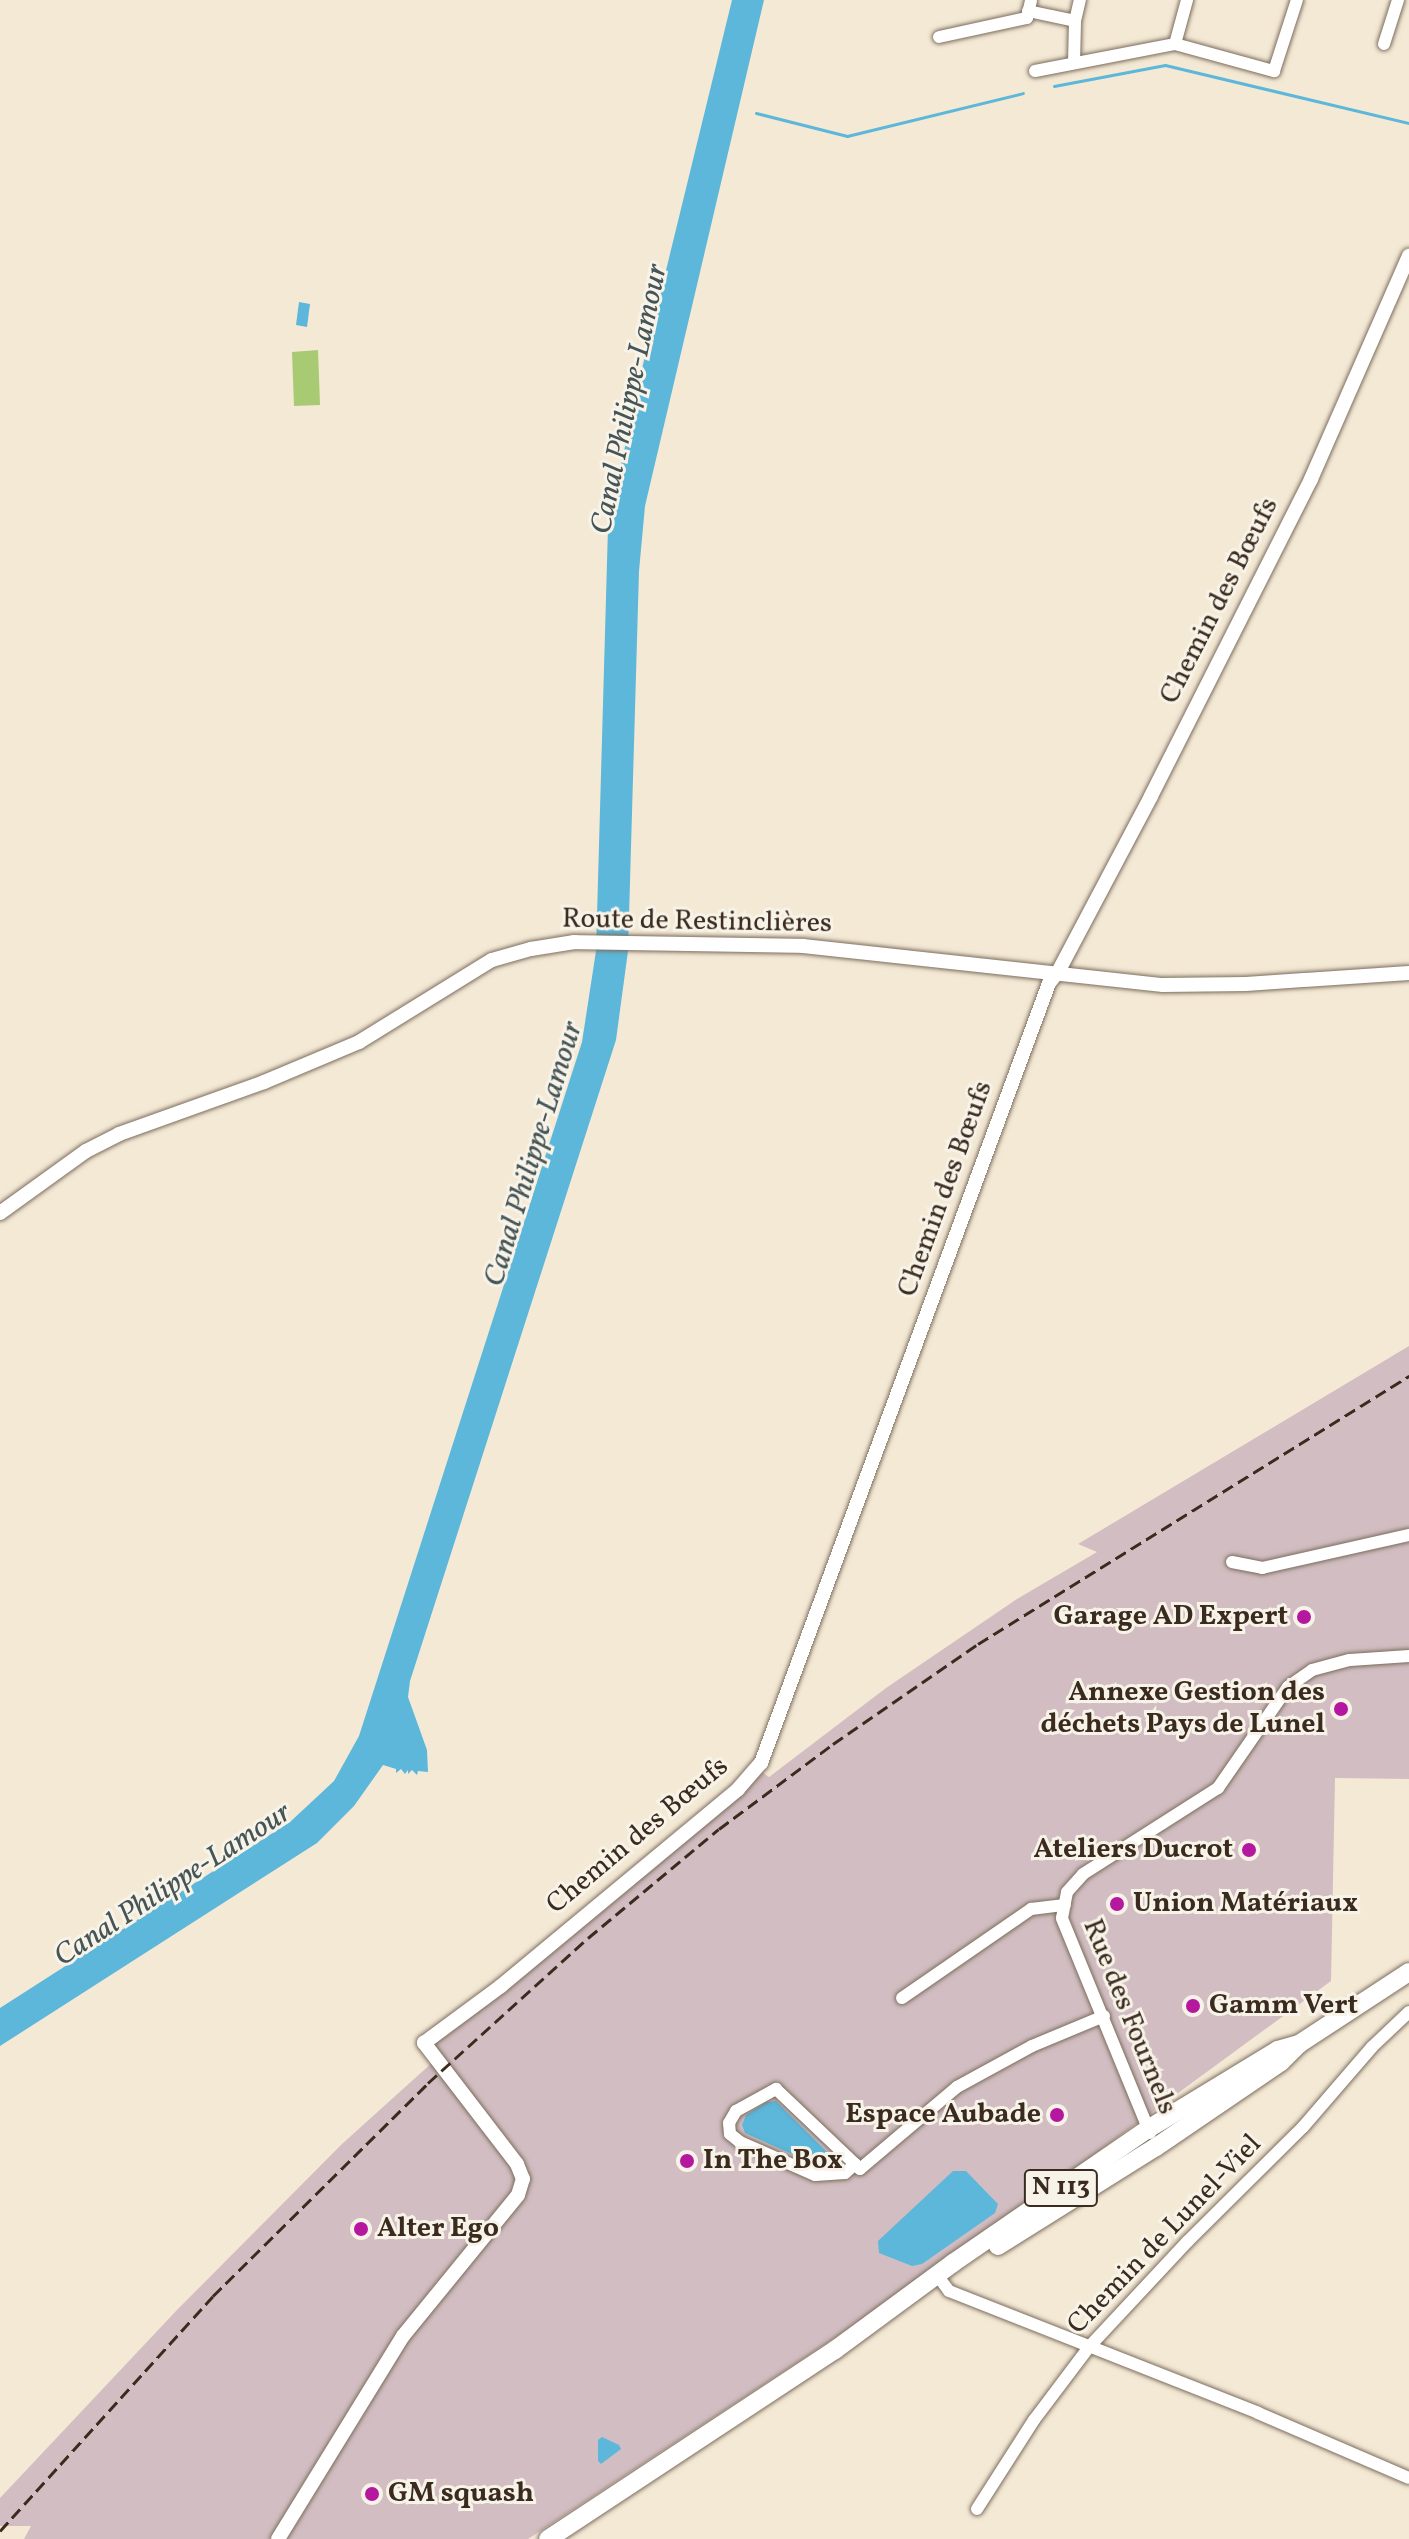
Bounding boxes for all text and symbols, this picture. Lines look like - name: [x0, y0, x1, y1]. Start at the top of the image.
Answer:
- water label: Canal Philippe-Lamour: [584, 261, 676, 537]
- street label: Chemin des Bœufs: [1153, 492, 1287, 710]
- street label: Route de Restinclières: [562, 903, 832, 941]
- water label: Canal Philippe-Lamour: [477, 1017, 591, 1291]
- street label: Chemin des Bœufs: [891, 1077, 1001, 1301]
- place label: Garage AD Expert: [1054, 1600, 1288, 1634]
- marker: Garage AD Expert: [1295, 1608, 1313, 1626]
- place label: Annexe Gestion des déchets Pays de Lunel: [1040, 1676, 1325, 1742]
- marker: Annexe Gestion des déchets Pays de Lunel: [1332, 1700, 1350, 1718]
- street label: Chemin des Bœufs: [540, 1750, 736, 1922]
- water label: Canal Philippe-Lamour: [48, 1795, 298, 1975]
- place label: Ateliers Ducrot: [1034, 1833, 1233, 1867]
- marker: Ateliers Ducrot: [1240, 1841, 1258, 1859]
- place label: Union Matériaux: [1133, 1887, 1358, 1921]
- marker: Union Matériaux: [1108, 1895, 1126, 1913]
- street label: Rue des Fournels: [1075, 1914, 1183, 2120]
- place label: Gamm Vert: [1209, 1989, 1359, 2023]
- marker: Gamm Vert: [1184, 1997, 1202, 2015]
- place label: Espace Aubade: [845, 2098, 1041, 2132]
- marker: Espace Aubade: [1048, 2106, 1066, 2124]
- street label: Chemin de Lunel-Viel: [1061, 2128, 1269, 2342]
- place label: In The Box: [703, 2144, 843, 2178]
- marker: In The Box: [678, 2152, 696, 2170]
- road number: N 113: [1023, 2166, 1099, 2210]
- place label: Alter Ego: [377, 2212, 499, 2246]
- marker: Alter Ego: [352, 2220, 370, 2238]
- place label: GM squash: [388, 2477, 534, 2511]
- marker: GM squash: [363, 2485, 381, 2503]

